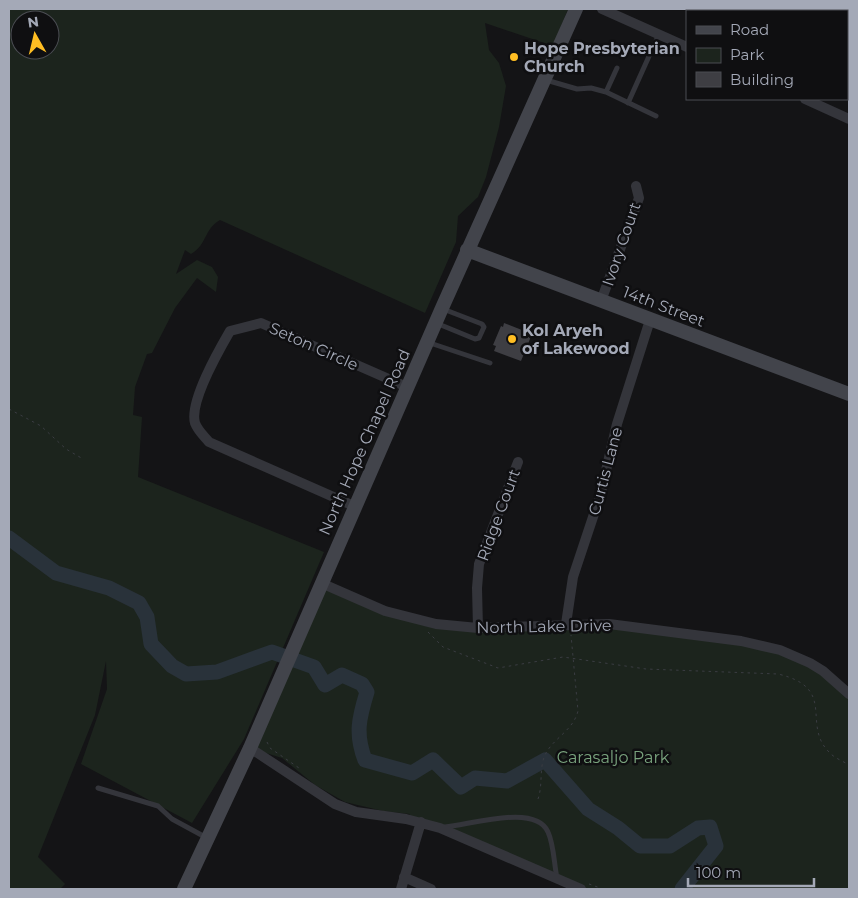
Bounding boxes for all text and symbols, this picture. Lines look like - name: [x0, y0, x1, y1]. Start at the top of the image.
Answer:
- north arrow: [10, 10, 60, 60]
- legend: [686, 10, 848, 100]
- text: N: [26, 12, 40, 32]
- text: Road: [730, 20, 769, 39]
- place label: Hope Presbyterian Church: [524, 39, 680, 76]
- text: Park: [730, 45, 764, 64]
- marker: Hope Presbyterian Church: [508, 51, 520, 63]
- text: Building: [730, 70, 794, 89]
- street label: Ivory Court: [598, 199, 645, 289]
- street label: 14th Street: [620, 282, 708, 331]
- street label: Seton Circle: [266, 318, 361, 375]
- place label: Kol Aryeh of Lakewood: [522, 321, 630, 358]
- marker: Kol Aryeh of Lakewood: [506, 333, 518, 345]
- street label: North Hope Chapel Road: [315, 346, 414, 538]
- street label: Curtis Lane: [585, 425, 626, 517]
- street label: Ridge Court: [473, 466, 524, 564]
- street label: North Lake Drive: [476, 616, 612, 637]
- park label: Carasaljo Park: [557, 748, 670, 767]
- scale bar: [688, 856, 814, 888]
- text: 100 m: [696, 863, 741, 882]

